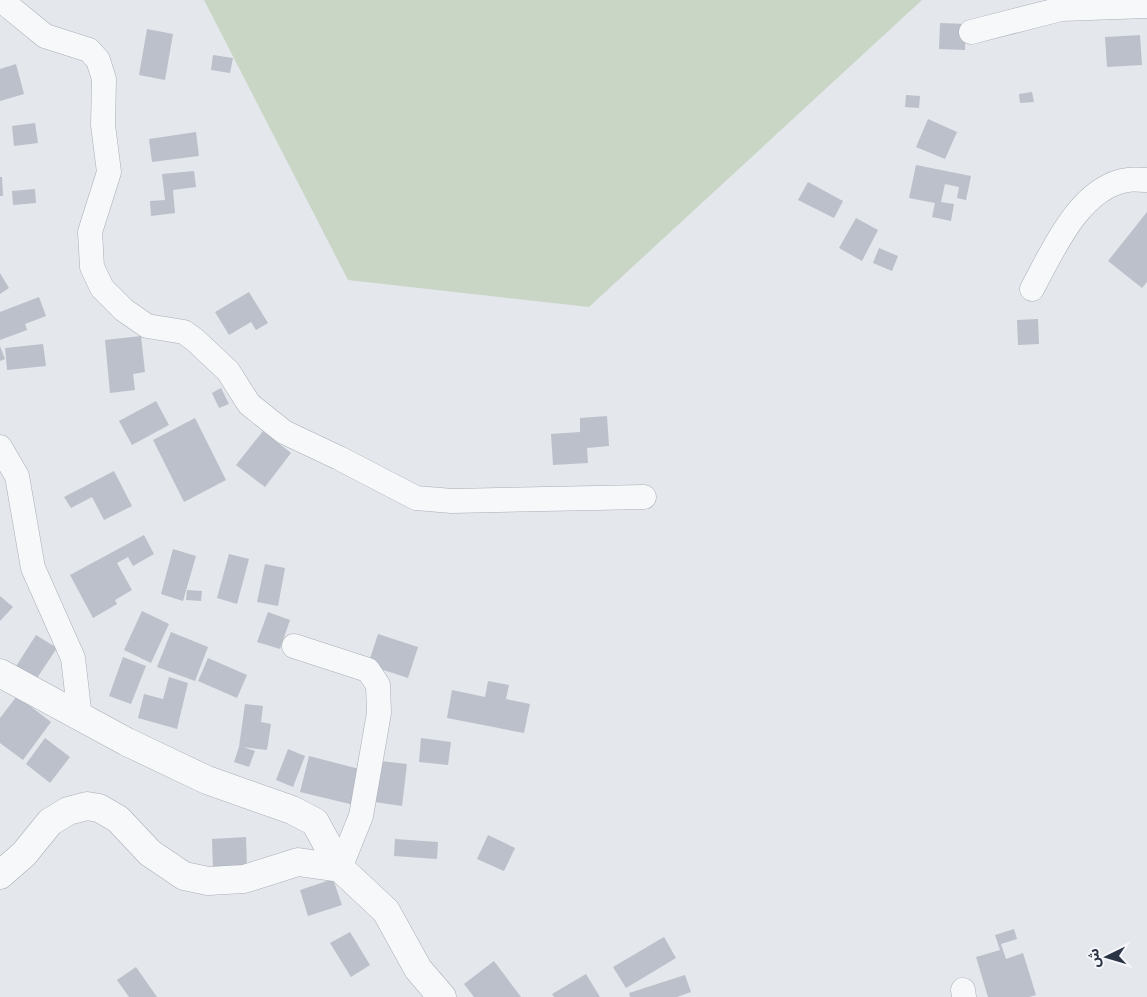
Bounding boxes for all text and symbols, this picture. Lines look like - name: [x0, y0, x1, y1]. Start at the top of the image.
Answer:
- north arrow: [1082, 932, 1132, 982]
- text: ش: [1084, 948, 1103, 968]

